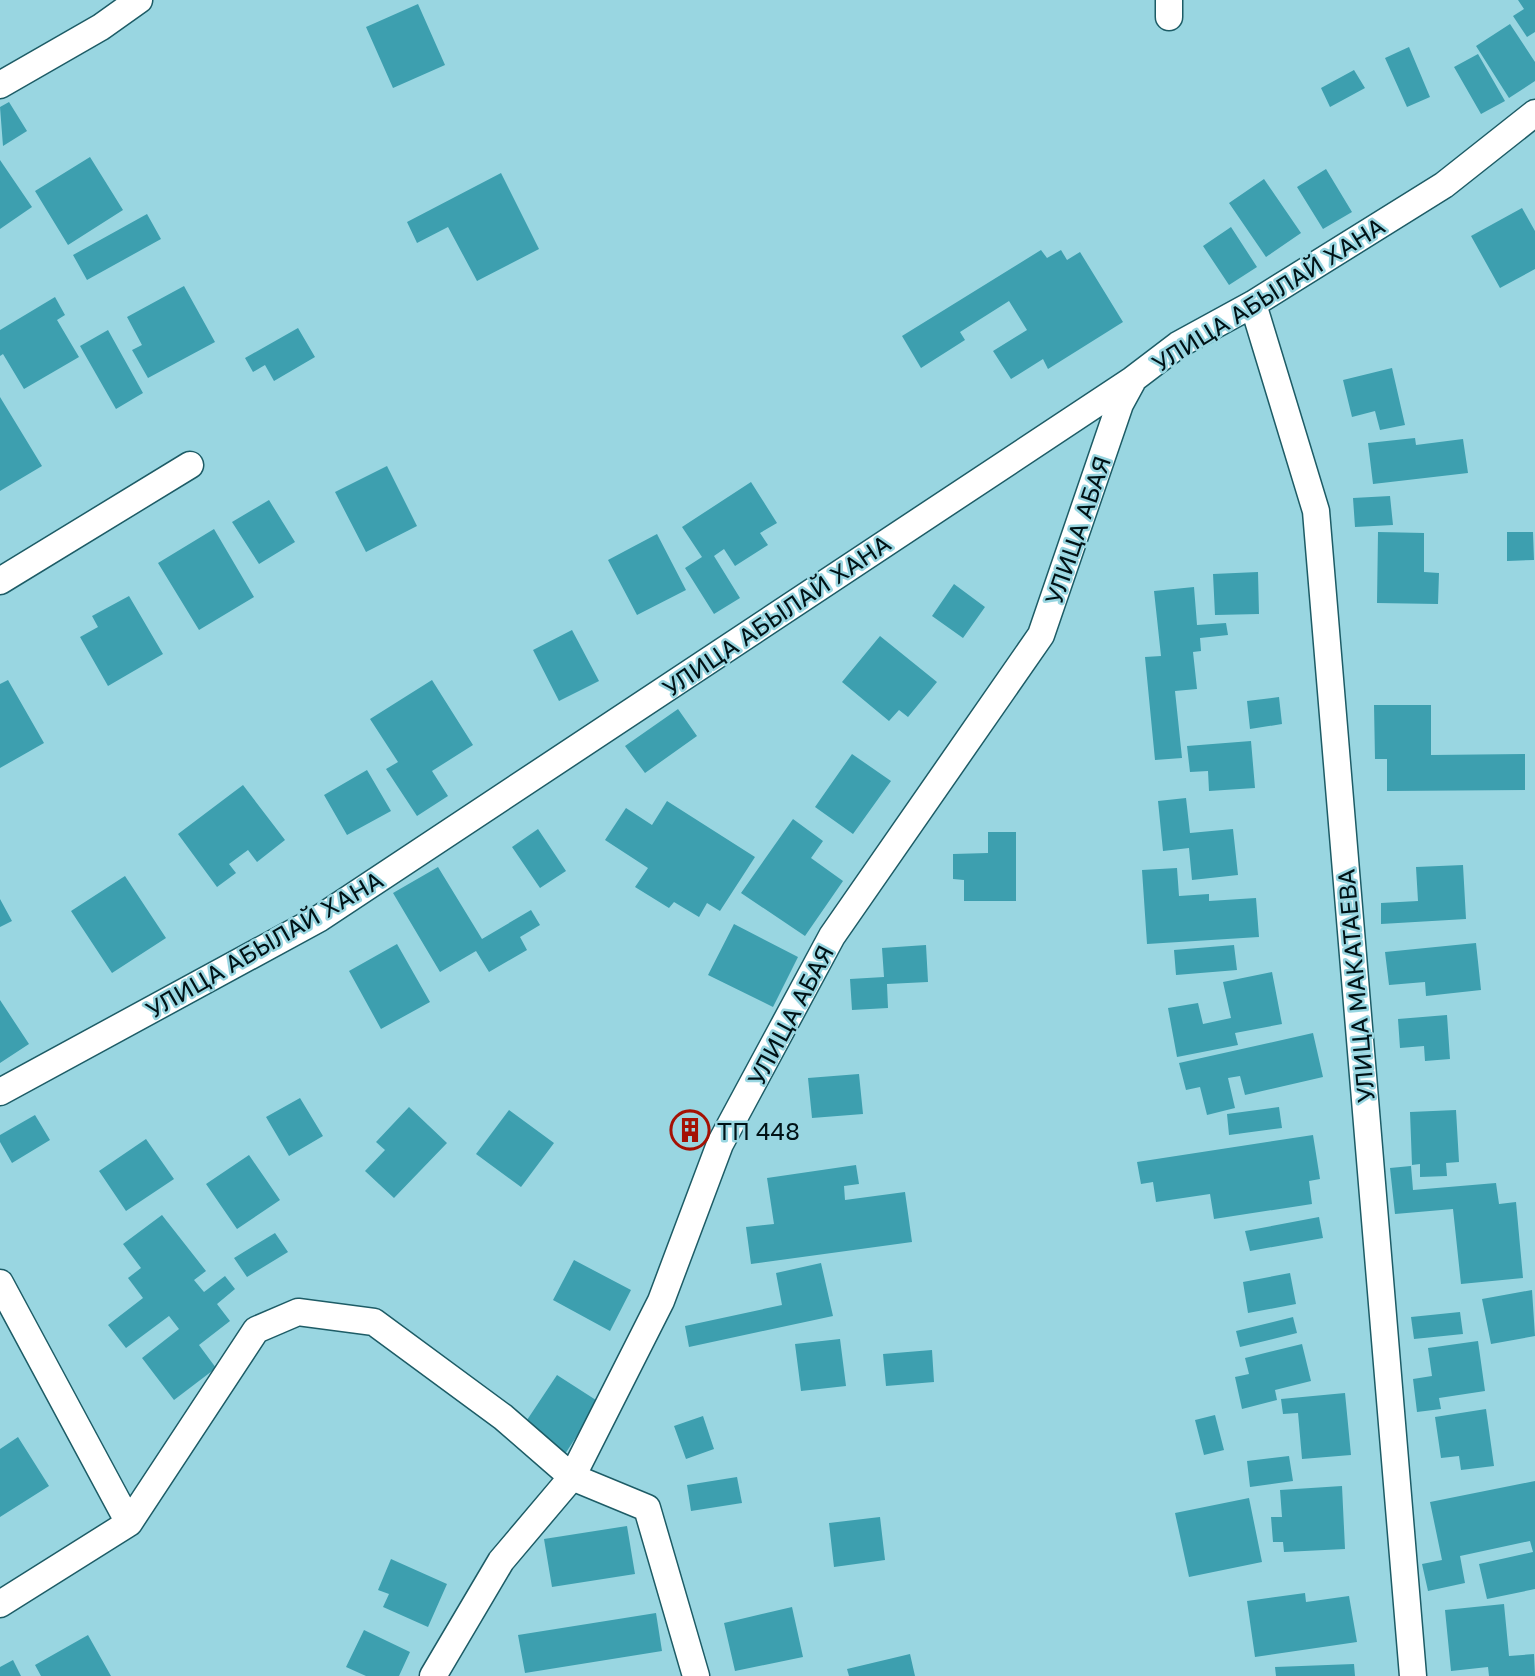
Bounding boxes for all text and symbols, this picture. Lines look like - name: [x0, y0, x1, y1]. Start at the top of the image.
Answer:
- street label: УЛИЦА АБЫЛАЙ ХАНА: [1146, 210, 1390, 378]
- street label: УЛИЦА АБАЯ: [1038, 452, 1116, 608]
- street label: УЛИЦА АБЫЛАЙ ХАНА: [656, 528, 896, 702]
- street label: УЛИЦА АБЫЛАЙ ХАНА: [140, 864, 388, 1024]
- street label: УЛИЦА МАКАТАЕВА: [1330, 868, 1380, 1104]
- street label: УЛИЦА АБАЯ: [741, 940, 839, 1090]
- building icon: ТП 448: [669, 1109, 711, 1151]
- place label: ТП 448: [717, 1116, 800, 1145]

